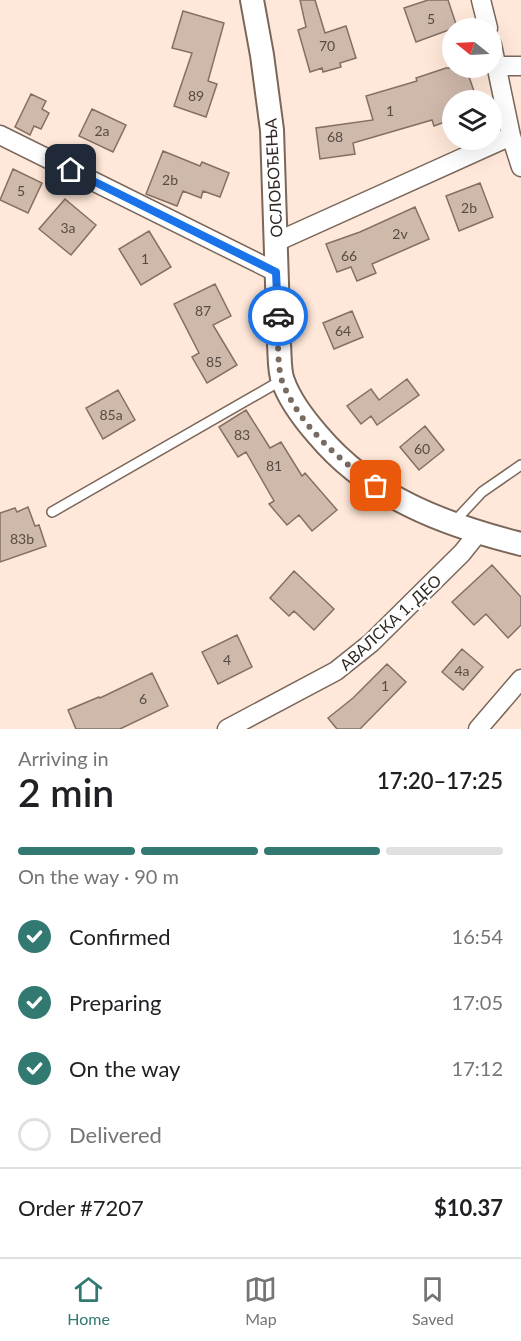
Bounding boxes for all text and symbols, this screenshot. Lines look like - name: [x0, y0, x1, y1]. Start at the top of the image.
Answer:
- house number: 5: [427, 10, 435, 27]
- north arrow: [442, 18, 502, 78]
- map controls: [442, 18, 502, 150]
- house number: 70: [319, 37, 335, 54]
- house number: 89: [188, 87, 204, 104]
- button: layers: [442, 90, 502, 150]
- house number: 1: [386, 102, 394, 119]
- street label: ОСЛОБОЂЕЊА: [260, 118, 286, 238]
- house number: 2a: [94, 122, 110, 139]
- house number: 68: [327, 128, 343, 145]
- pin: [45, 144, 96, 195]
- icon: home: [54, 153, 87, 186]
- house number: 2b: [162, 171, 178, 188]
- house number: 5: [17, 182, 25, 199]
- house number: 2b: [461, 199, 477, 216]
- house number: 3a: [60, 219, 76, 236]
- house number: 2v: [392, 225, 408, 242]
- house number: 66: [341, 247, 357, 264]
- house number: 1: [141, 250, 149, 267]
- courier: [248, 286, 308, 346]
- icon: car: [262, 300, 295, 333]
- house number: 87: [195, 302, 211, 319]
- house number: 64: [335, 322, 351, 339]
- house number: 85: [206, 353, 222, 370]
- house number: 85a: [99, 406, 123, 423]
- house number: 83: [234, 426, 250, 443]
- house number: 60: [414, 440, 430, 457]
- house number: 81: [266, 457, 282, 474]
- pin: [350, 460, 401, 511]
- icon: bag: [359, 469, 392, 502]
- house number: 83b: [10, 530, 34, 547]
- street label: АВАЛСКА 1. ДЕО: [335, 570, 445, 674]
- house number: 4: [223, 651, 231, 668]
- house number: 4a: [454, 662, 470, 679]
- house number: 1: [381, 677, 389, 694]
- house number: 6: [139, 690, 147, 707]
- text: Arriving in: [18, 746, 109, 770]
- text: 17:20–17:25: [377, 767, 503, 794]
- text: 2 min: [18, 769, 114, 815]
- text: On the way · 90 m: [18, 864, 179, 888]
- icon: check: [18, 920, 51, 953]
- text: Confirmed: [69, 923, 171, 950]
- text: 16:54: [452, 924, 503, 948]
- icon: check: [18, 986, 51, 1019]
- text: Preparing: [69, 989, 161, 1016]
- text: 17:05: [452, 990, 503, 1014]
- icon: check: [18, 1052, 51, 1085]
- text: On the way: [69, 1055, 180, 1082]
- text: 17:12: [452, 1056, 503, 1080]
- text: Delivered: [69, 1121, 162, 1148]
- text: Order #7207: [18, 1194, 144, 1221]
- text: $10.37: [434, 1194, 503, 1221]
- tab: Home: [67, 1273, 110, 1328]
- tab: Map: [244, 1273, 277, 1328]
- tab: Saved: [412, 1273, 454, 1328]

